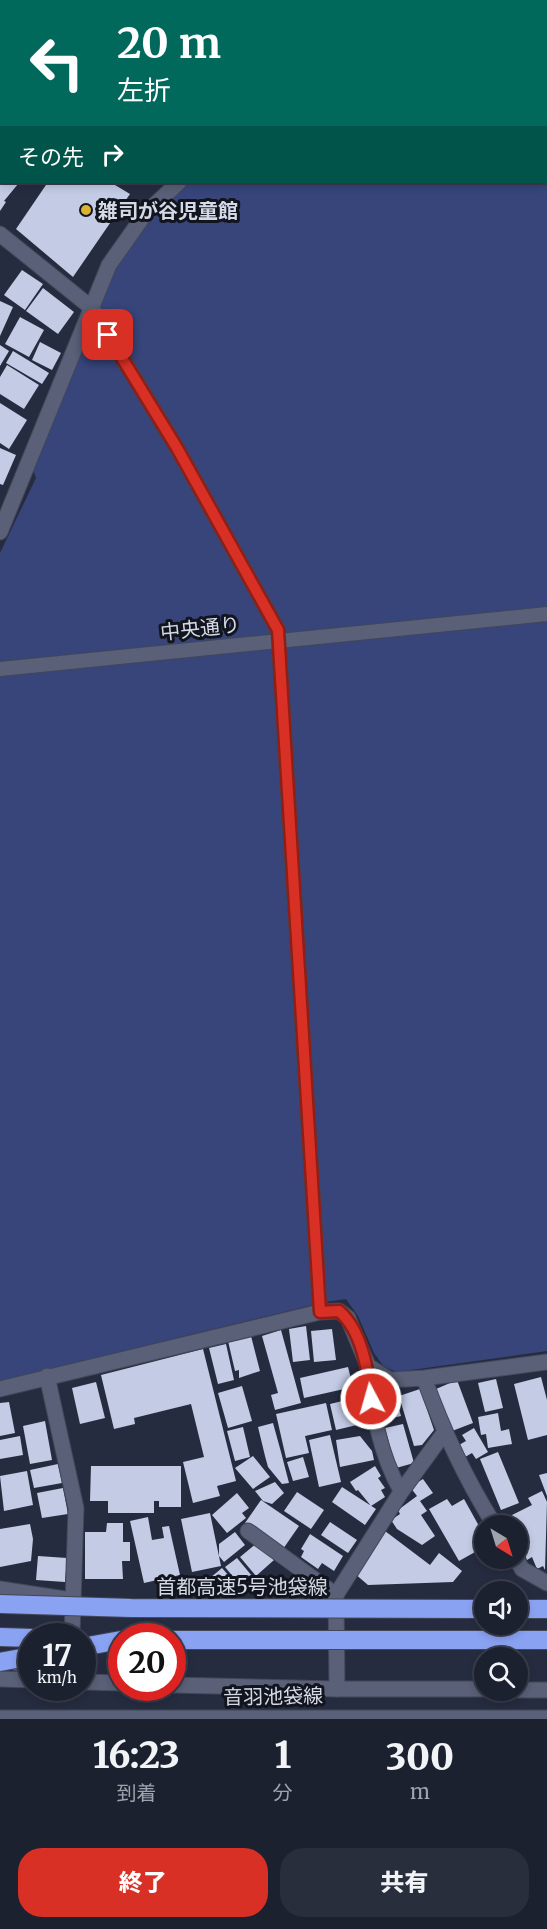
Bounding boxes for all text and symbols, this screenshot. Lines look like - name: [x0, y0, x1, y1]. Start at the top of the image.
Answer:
- text: 20 m: [117, 17, 221, 69]
- icon: left: [18, 24, 96, 102]
- text: 左折: [117, 73, 171, 107]
- icon: right: [96, 138, 129, 171]
- text: その先: [18, 143, 84, 171]
- place label: 雑司が谷児童館: [98, 198, 238, 223]
- marker: 雑司が谷児童館: [79, 203, 93, 217]
- pin: [82, 309, 133, 360]
- icon: arrive: [91, 318, 124, 351]
- street label: 中央通り: [159, 611, 241, 645]
- position arrow: [339, 1367, 403, 1431]
- north arrow: [474, 1515, 528, 1569]
- map controls: [474, 1515, 528, 1701]
- street label: 首都高速5号池袋線: [156, 1574, 328, 1599]
- button: sound: [474, 1581, 528, 1635]
- speed limit sign: 20: [108, 1623, 186, 1701]
- text: 17: [42, 1636, 72, 1674]
- button: search: [474, 1647, 528, 1701]
- text: km/h: [37, 1668, 77, 1687]
- street label: 音羽池袋線: [223, 1683, 323, 1709]
- text: 16:23: [93, 1733, 180, 1778]
- text: 1: [274, 1733, 291, 1778]
- text: 300: [386, 1735, 454, 1780]
- text: m: [410, 1779, 430, 1804]
- text: 到着: [116, 1780, 156, 1805]
- text: 分: [273, 1780, 293, 1805]
- button: 終了: [18, 1848, 268, 1917]
- button: 共有: [280, 1848, 529, 1917]

